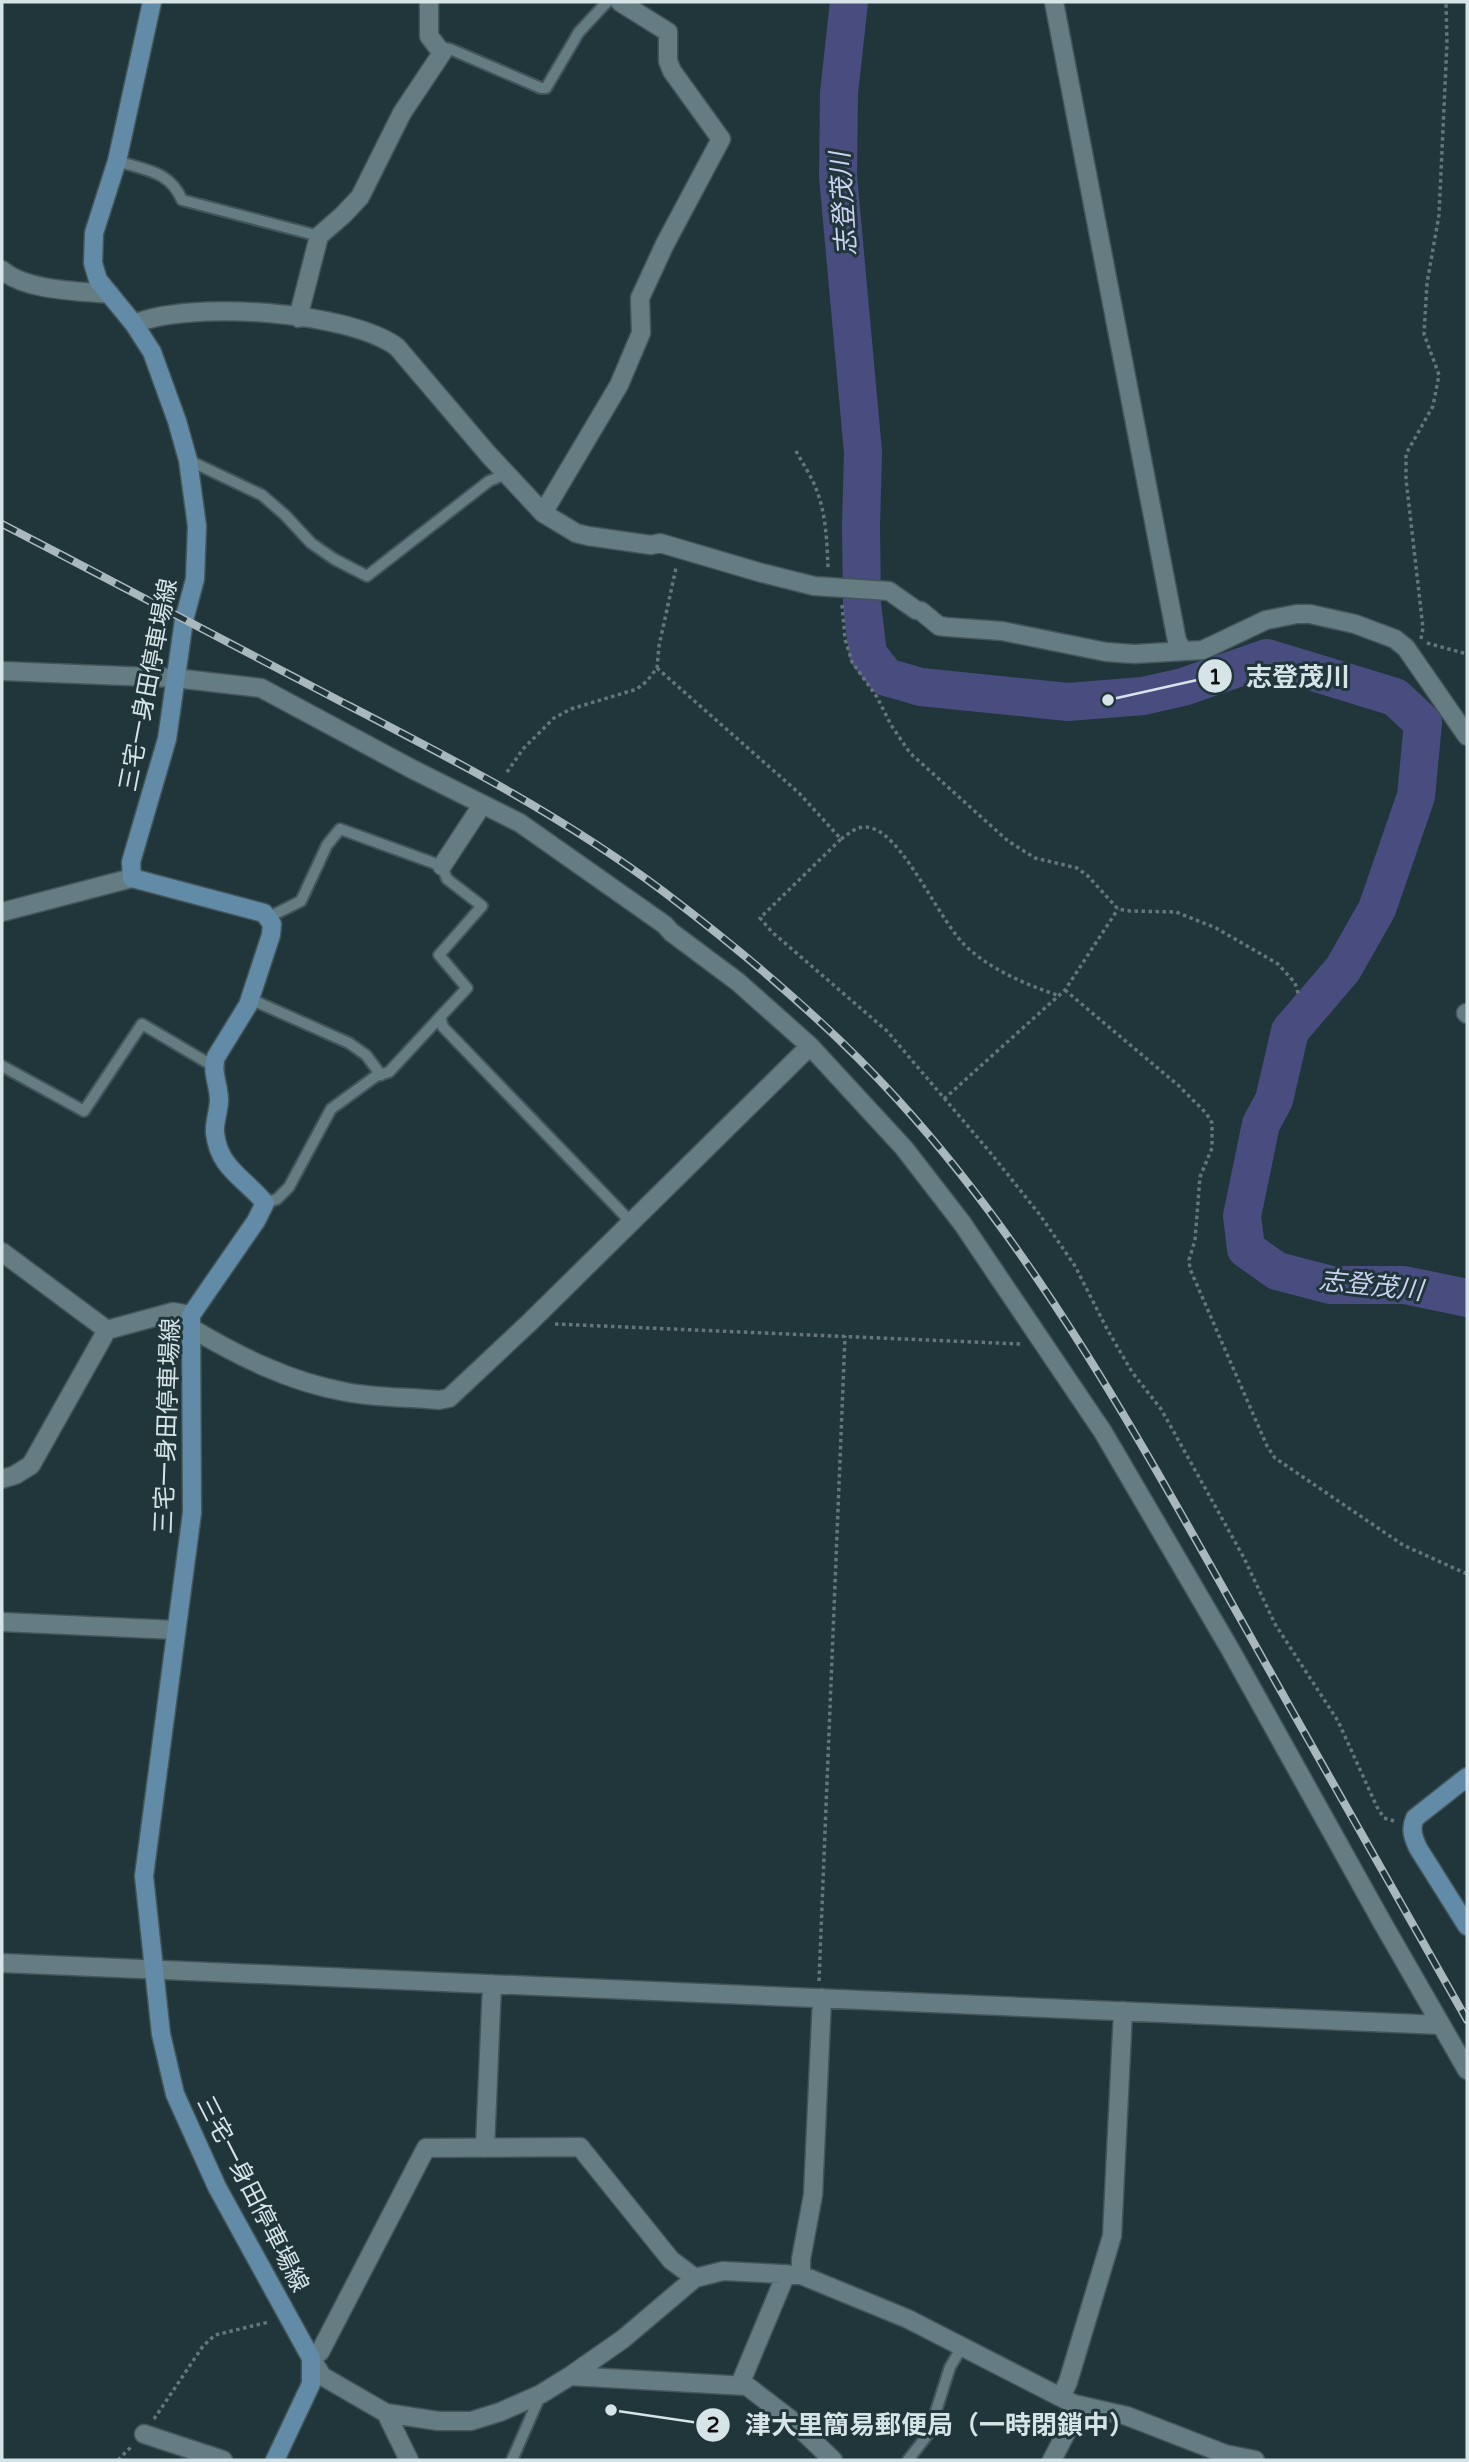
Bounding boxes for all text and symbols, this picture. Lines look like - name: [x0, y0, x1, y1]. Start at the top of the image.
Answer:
- water label: 志登茂川: [824, 148, 863, 257]
- street label: 三宅一身田停車場線: [114, 576, 183, 794]
- callout: 志登茂川: [1197, 653, 1364, 700]
- text: 志登茂川: [1246, 662, 1350, 693]
- text: 1: [1208, 665, 1222, 690]
- water label: 志登茂川: [1318, 1265, 1427, 1307]
- street label: 三宅一身田停車場線: [149, 1318, 186, 1534]
- street label: 三宅一身田停車場線: [191, 2091, 315, 2297]
- callout: 津大里簡易郵便局（一時閉鎖中）: [696, 2401, 1149, 2448]
- text: 津大里簡易郵便局（一時閉鎖中）: [745, 2410, 1135, 2441]
- text: 2: [706, 2413, 720, 2438]

